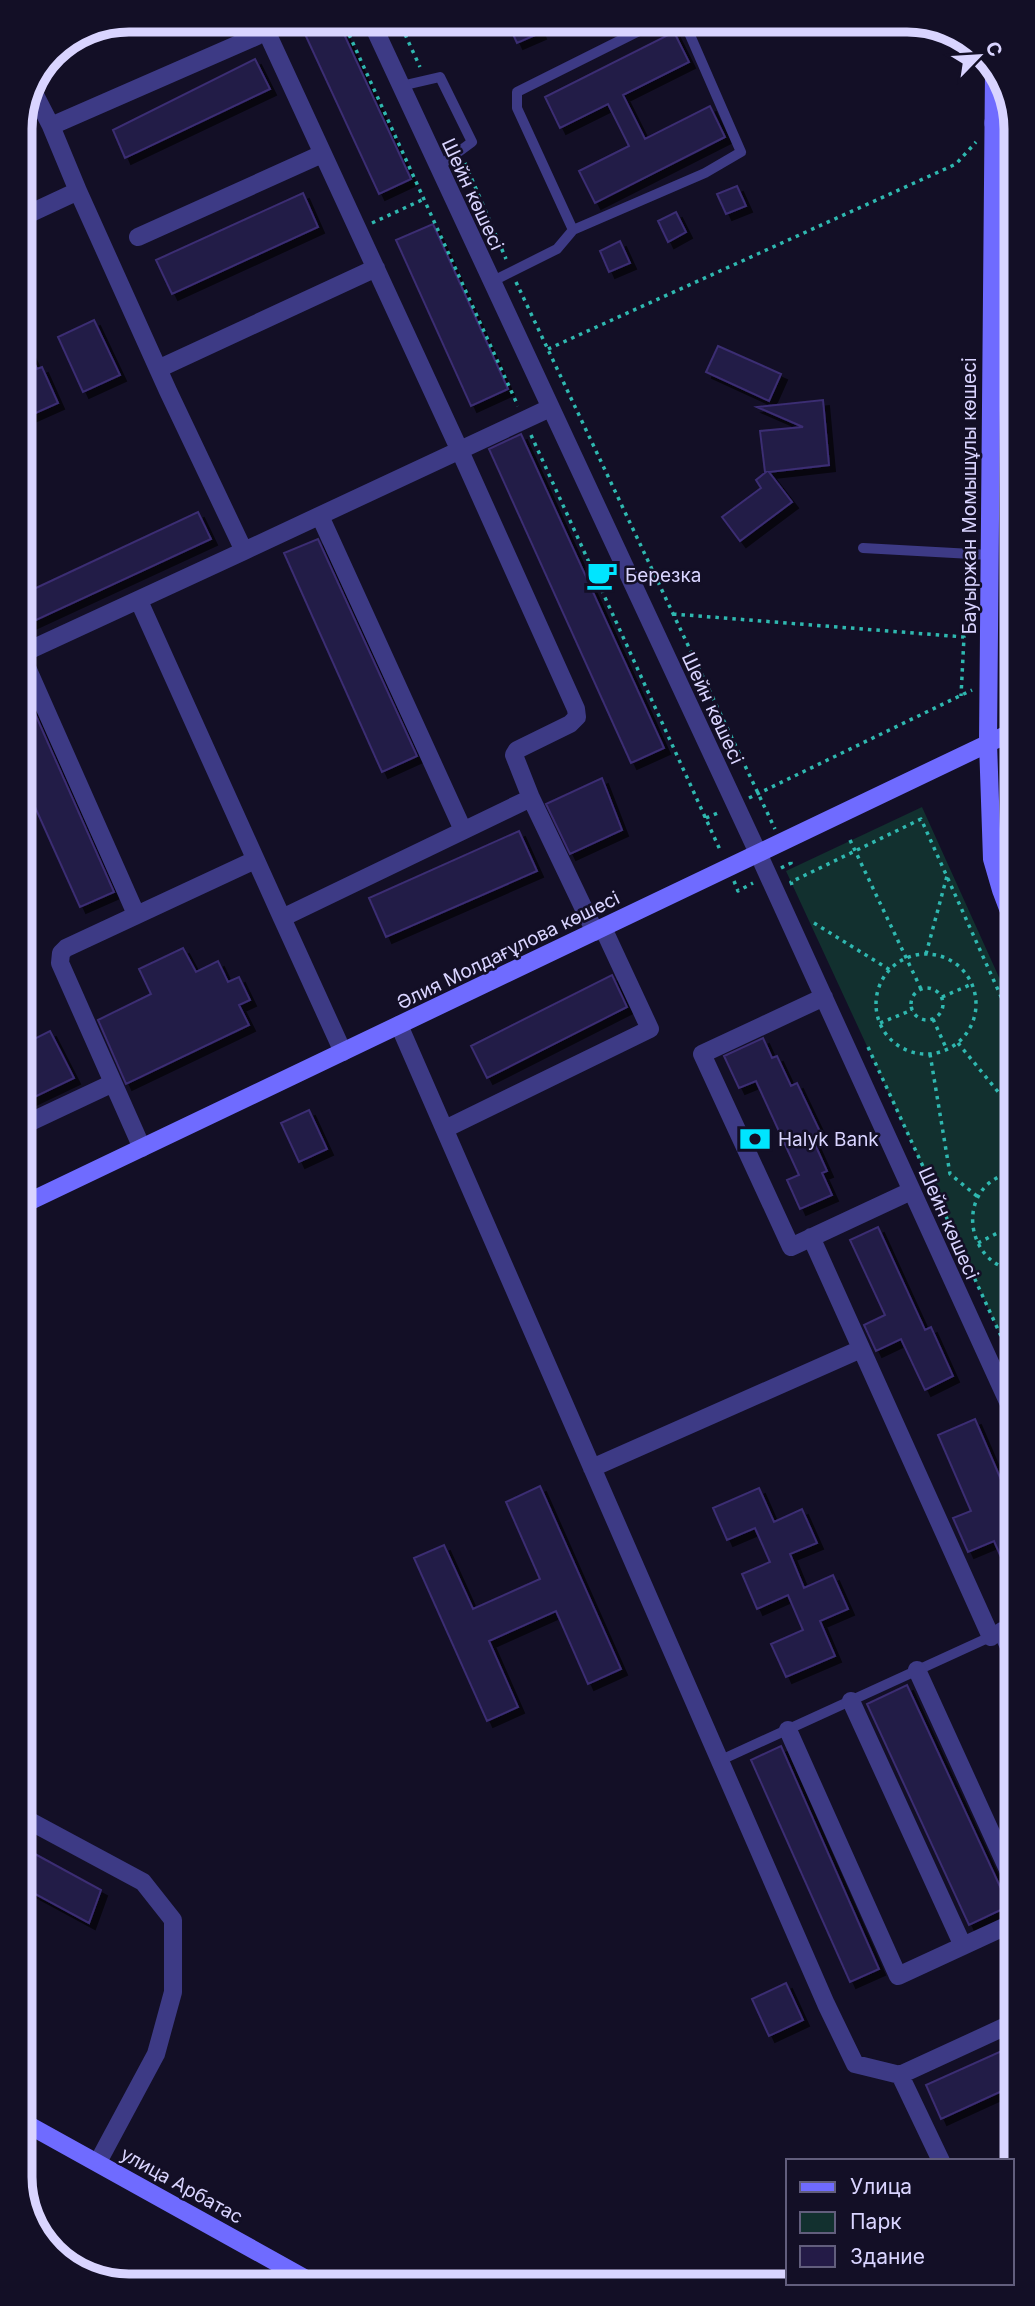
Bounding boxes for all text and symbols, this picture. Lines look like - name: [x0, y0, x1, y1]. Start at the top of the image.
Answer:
- north arrow: [944, 21, 1014, 91]
- text: С: [981, 38, 1007, 60]
- street label: Шейн көшесі: [437, 135, 508, 254]
- street label: Бауыржан Момышұлы көшесі: [958, 357, 981, 635]
- cafe icon: Березка: [585, 558, 619, 592]
- place label: Березка: [625, 564, 701, 587]
- street label: Шейн көшесі: [677, 649, 748, 768]
- street label: Әлия Молдағұлова көшесі: [393, 886, 623, 1015]
- bank icon: Halyk Bank: [738, 1122, 772, 1156]
- place label: Halyk Bank: [778, 1128, 879, 1151]
- street label: Шейн көшесі: [914, 1163, 984, 1283]
- street label: улица Арбатас: [117, 2142, 247, 2229]
- legend: [786, 2159, 1014, 2285]
- text: Улица: [850, 2174, 912, 2199]
- text: Парк: [850, 2209, 902, 2234]
- text: Здание: [850, 2244, 925, 2269]

